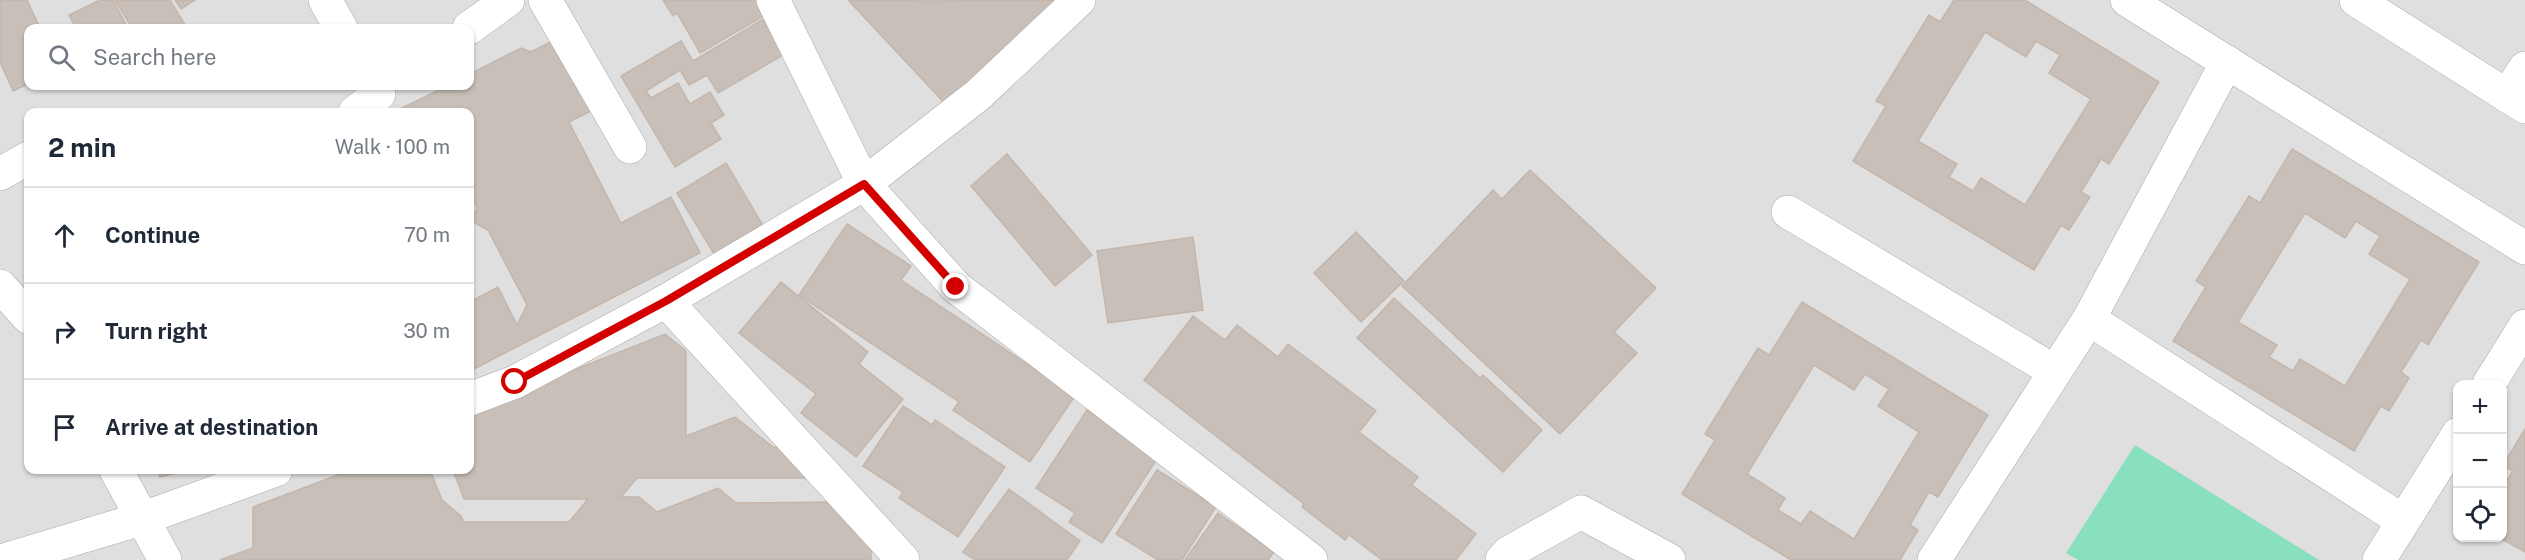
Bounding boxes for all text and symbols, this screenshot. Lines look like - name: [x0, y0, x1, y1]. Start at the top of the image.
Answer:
- search box: [24, 24, 474, 90]
- icon: search: [45, 41, 78, 74]
- text: Search here: [93, 44, 217, 70]
- text: 2 min: [48, 132, 116, 163]
- text: Walk · 100 m: [335, 135, 450, 159]
- icon: ahead: [48, 219, 81, 252]
- text: Continue: [105, 222, 200, 248]
- text: 70 m: [404, 223, 450, 247]
- route end: [942, 273, 968, 299]
- icon: right: [48, 315, 81, 348]
- text: Turn right: [105, 318, 208, 344]
- text: 30 m: [403, 319, 450, 343]
- route start: [501, 368, 527, 394]
- map controls: [2453, 380, 2507, 542]
- button: +: [2453, 380, 2507, 434]
- icon: arrive: [48, 411, 81, 444]
- text: Arrive at destination: [105, 414, 318, 440]
- button: −: [2453, 434, 2507, 488]
- button: locate: [2453, 488, 2507, 542]

